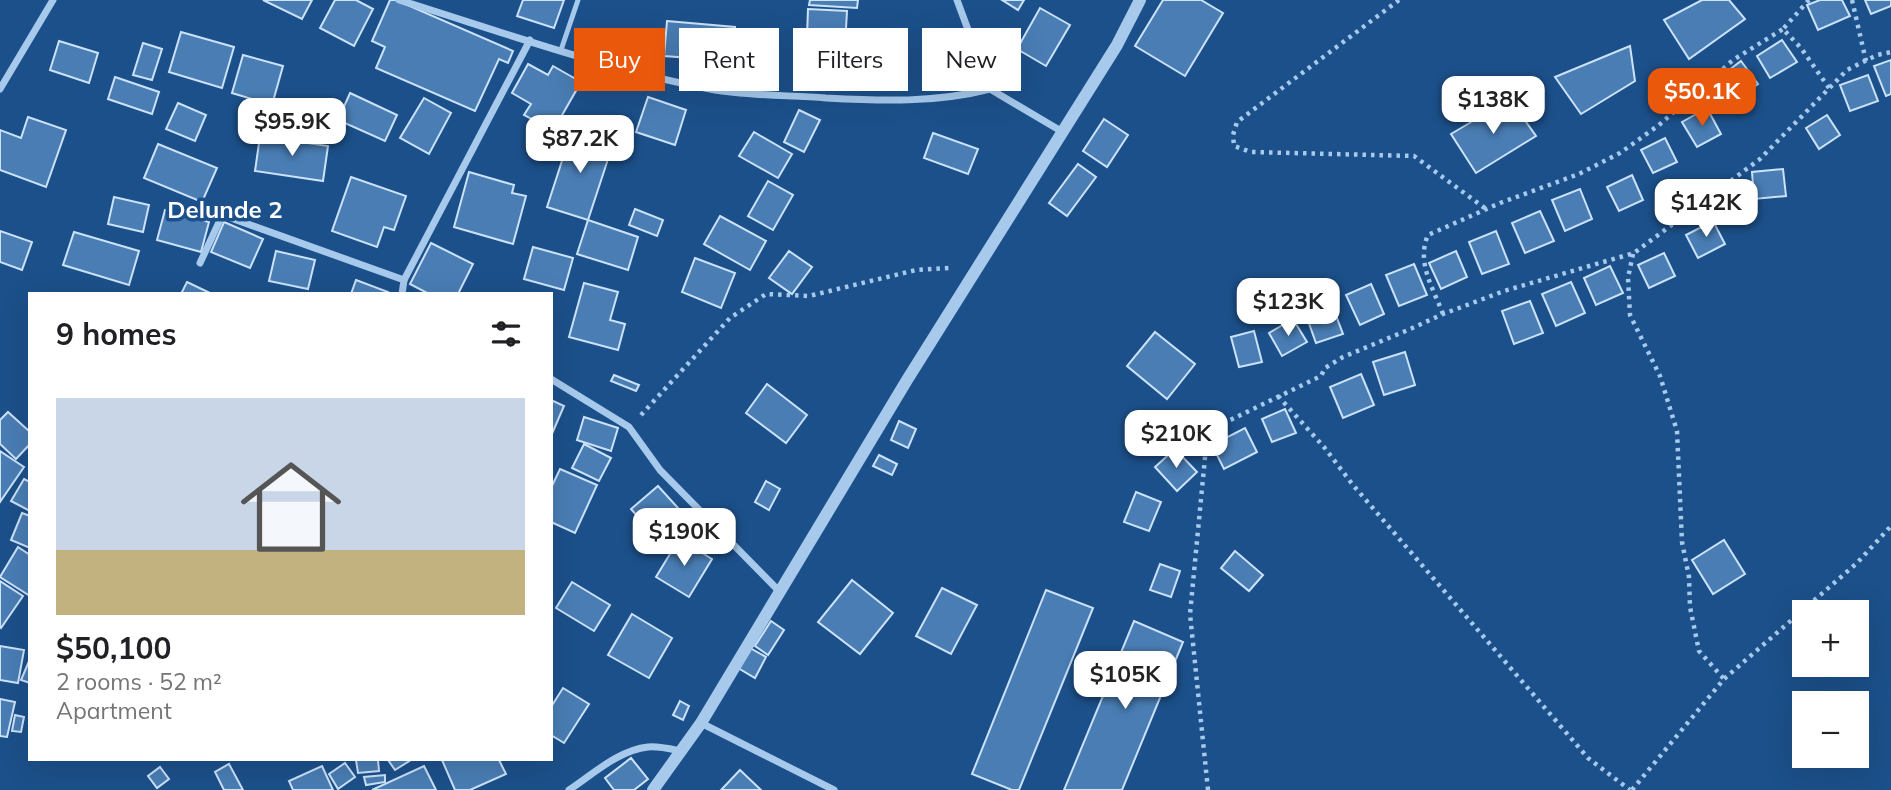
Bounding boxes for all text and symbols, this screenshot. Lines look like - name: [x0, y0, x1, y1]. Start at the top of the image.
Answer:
- chip: Buy: [574, 28, 665, 91]
- chip: Rent: [679, 28, 779, 91]
- chip: Filters: [793, 28, 908, 91]
- chip: New: [922, 28, 1021, 91]
- pin: $50.1K: [1645, 68, 1759, 128]
- pin: $138K: [1444, 76, 1542, 136]
- text: $50.1K: [1664, 76, 1740, 105]
- text: $138K: [1458, 84, 1528, 113]
- pin: $95.9K: [235, 99, 349, 158]
- text: $95.9K: [254, 106, 330, 135]
- pin: $87.2K: [523, 116, 637, 175]
- text: $87.2K: [542, 123, 618, 152]
- pin: $142K: [1657, 180, 1755, 239]
- text: $142K: [1671, 187, 1741, 216]
- district label: Delunde 2: [167, 194, 283, 224]
- pin: $123K: [1239, 278, 1337, 338]
- text: $123K: [1253, 286, 1323, 315]
- text: 9 homes: [56, 315, 177, 353]
- icon: filters: [487, 315, 525, 353]
- pin: $210K: [1127, 410, 1225, 470]
- text: $210K: [1141, 418, 1211, 447]
- icon: home: [228, 444, 354, 570]
- pin: $190K: [635, 508, 733, 568]
- text: $190K: [649, 516, 719, 545]
- map controls: [1792, 600, 1869, 768]
- button: +: [1792, 600, 1869, 677]
- text: $50,100: [56, 629, 171, 667]
- pin: $105K: [1076, 652, 1174, 711]
- text: $105K: [1090, 659, 1160, 688]
- text: 2 rooms · 52 m²: [56, 667, 222, 696]
- button: −: [1792, 691, 1869, 768]
- text: Apartment: [56, 696, 172, 725]

